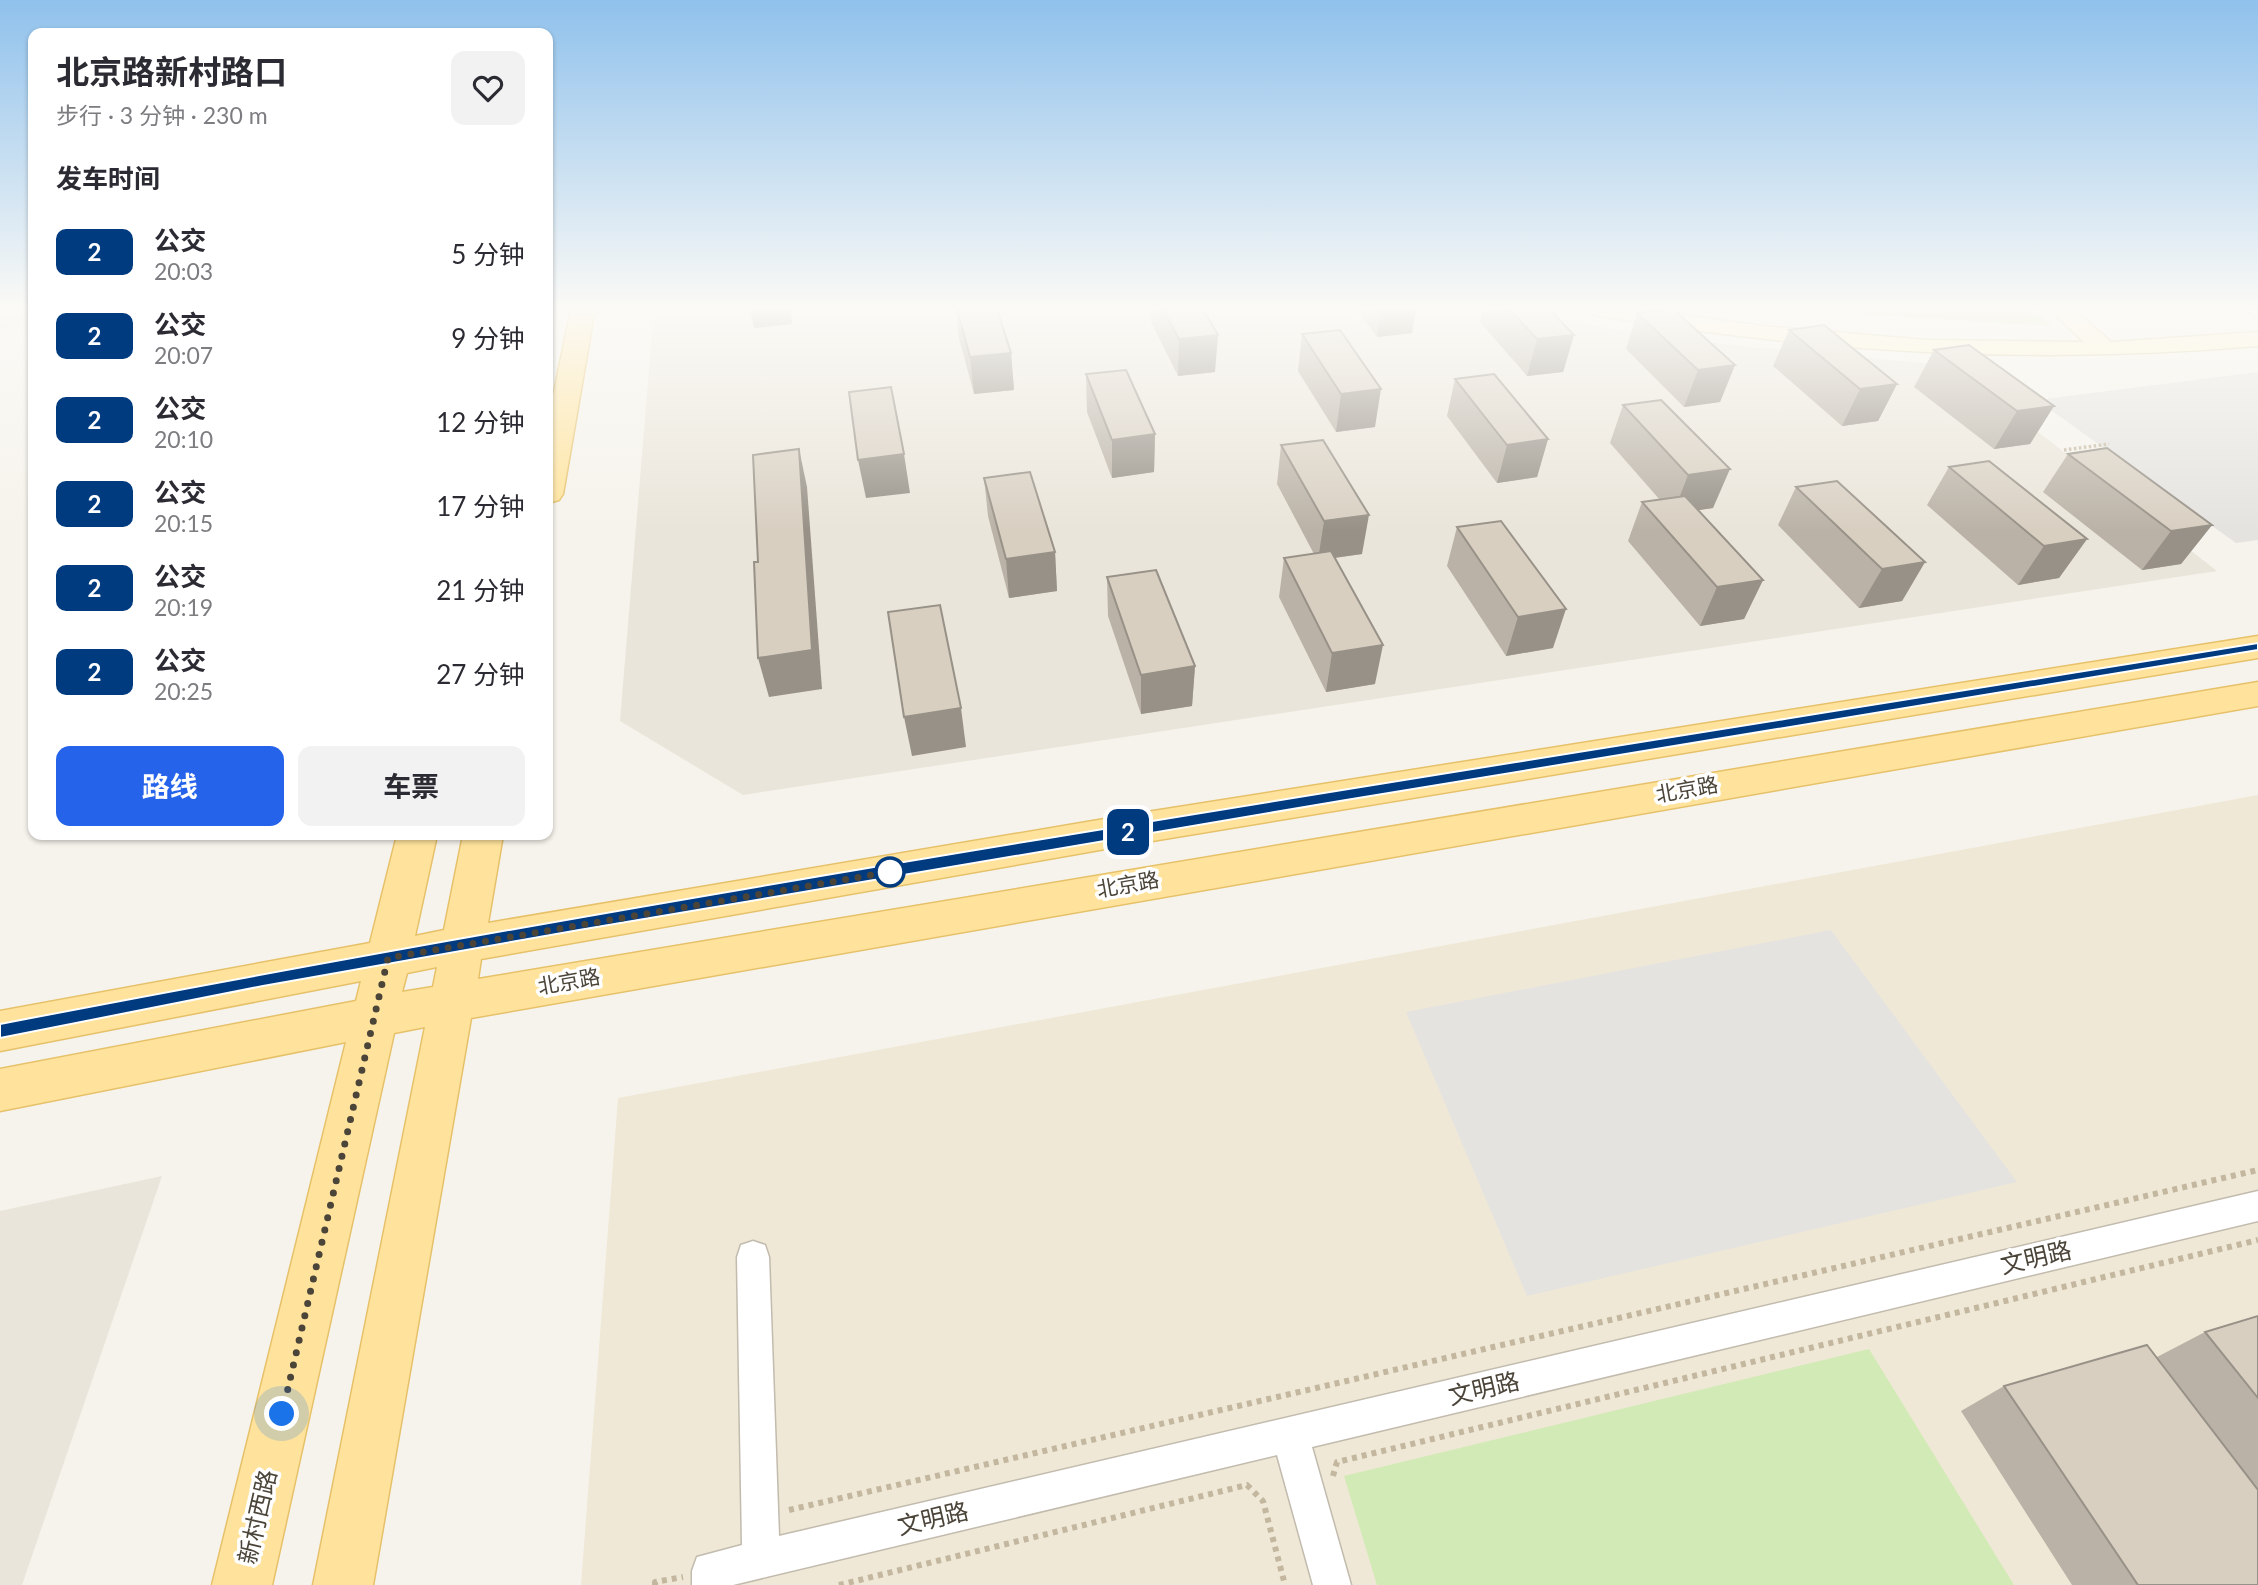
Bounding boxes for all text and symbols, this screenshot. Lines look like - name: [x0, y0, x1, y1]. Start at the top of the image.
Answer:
- text: 北京路新村路口: [56, 51, 287, 91]
- button: heart: [451, 51, 525, 125]
- text: 步行 · 3 分钟 · 230 m: [56, 101, 268, 129]
- text: 发车时间: [56, 162, 160, 194]
- text: 公交: [154, 224, 206, 256]
- text: 2: [88, 237, 101, 266]
- text: 5 分钟: [451, 238, 525, 270]
- text: 20:03: [154, 257, 213, 285]
- text: 公交: [154, 308, 206, 340]
- text: 2: [88, 321, 101, 350]
- text: 9 分钟: [451, 322, 525, 354]
- text: 20:07: [154, 341, 213, 369]
- text: 公交: [154, 392, 206, 424]
- text: 2: [88, 405, 101, 434]
- text: 12 分钟: [436, 406, 525, 438]
- text: 20:10: [154, 425, 213, 453]
- text: 公交: [154, 476, 206, 508]
- text: 2: [88, 489, 101, 518]
- text: 17 分钟: [436, 490, 525, 522]
- text: 20:15: [154, 509, 213, 537]
- text: 公交: [154, 560, 206, 592]
- text: 2: [88, 573, 101, 602]
- text: 21 分钟: [436, 574, 525, 606]
- text: 20:19: [154, 593, 213, 621]
- text: 公交: [154, 644, 206, 676]
- text: 2: [88, 657, 101, 686]
- text: 27 分钟: [436, 658, 525, 690]
- text: 20:25: [154, 677, 213, 705]
- button: 路线: [56, 746, 284, 826]
- button: 车票: [298, 746, 525, 826]
- street label: 北京路: [1654, 771, 1720, 806]
- line badge: 2: [1105, 809, 1151, 855]
- text: 2: [1121, 817, 1135, 846]
- unlabelled marker: [875, 857, 905, 887]
- street label: 北京路: [1095, 866, 1161, 901]
- street label: 北京路: [536, 963, 602, 998]
- street label: 文明路: [1997, 1234, 2074, 1279]
- street label: 文明路: [1445, 1365, 1522, 1410]
- your location: [264, 1396, 299, 1431]
- street label: 新村西路: [232, 1467, 281, 1567]
- street label: 文明路: [894, 1495, 971, 1540]

